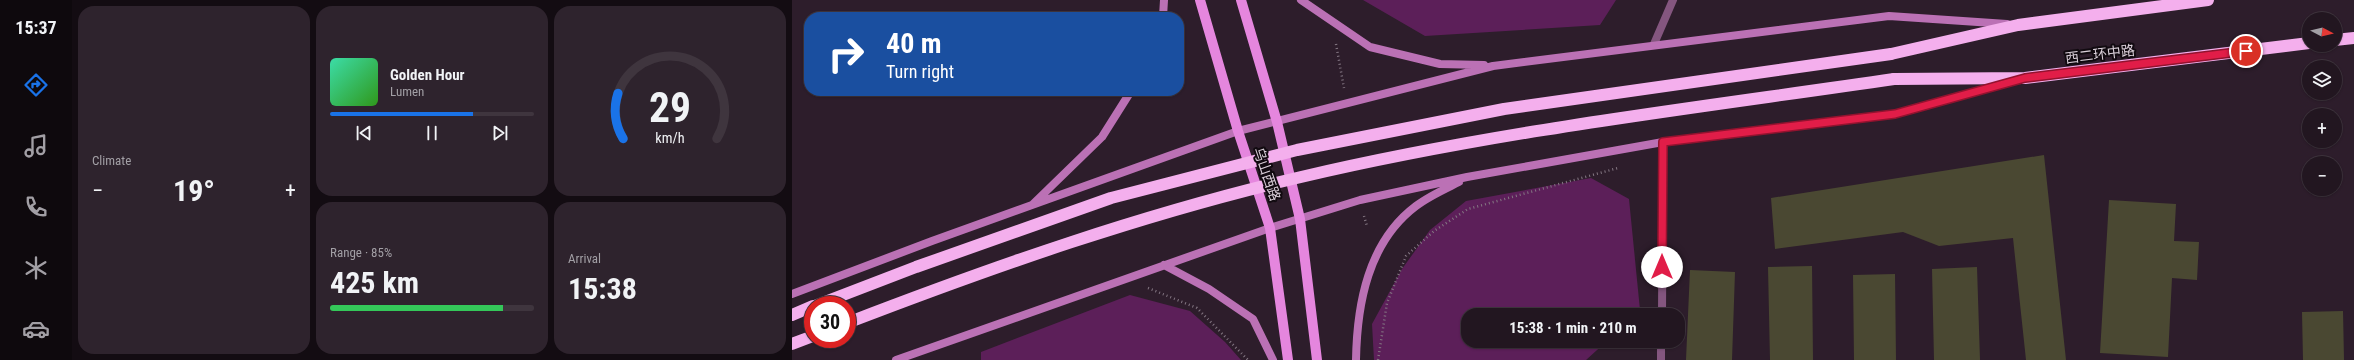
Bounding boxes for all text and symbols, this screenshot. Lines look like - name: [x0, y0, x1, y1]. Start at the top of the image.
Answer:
- north arrow: [2302, 12, 2342, 52]
- map controls: [2302, 12, 2342, 196]
- text: 15:37: [15, 17, 57, 38]
- text: 40 m: [886, 27, 942, 60]
- icon: right: [820, 28, 872, 80]
- pin: [2229, 34, 2263, 68]
- icon: arrive: [2235, 40, 2257, 62]
- street label: 西二环中路: [2064, 42, 2136, 66]
- button: layers: [2302, 60, 2342, 100]
- text: Turn right: [886, 61, 954, 82]
- text: Golden Hour: [390, 66, 465, 84]
- icon: directions: [22, 71, 50, 99]
- text: 29: [649, 83, 691, 132]
- text: Lumen: [390, 84, 424, 99]
- button: +: [2302, 108, 2342, 148]
- icon: previous: [353, 122, 375, 144]
- icon: pause: [421, 122, 443, 144]
- icon: next: [489, 122, 511, 144]
- text: km/h: [655, 130, 685, 146]
- icon: music: [22, 132, 50, 160]
- street label: 乌山西路: [1250, 145, 1284, 203]
- text: Climate: [92, 153, 131, 168]
- button: −: [2302, 156, 2342, 196]
- text: 19°: [173, 173, 215, 208]
- text: −: [92, 178, 103, 203]
- text: +: [285, 178, 296, 203]
- icon: phone: [22, 193, 50, 221]
- text: Range · 85%: [330, 245, 392, 260]
- position arrow: [1641, 246, 1683, 288]
- text: Arrival: [568, 251, 601, 266]
- icon: climate: [22, 254, 50, 282]
- text: 425 km: [330, 265, 419, 300]
- text: 15:38: [568, 271, 637, 306]
- speed limit sign: 30: [804, 296, 856, 348]
- icon: car: [22, 315, 50, 343]
- text: 15:38 · 1 min · 210 m: [1509, 319, 1637, 337]

